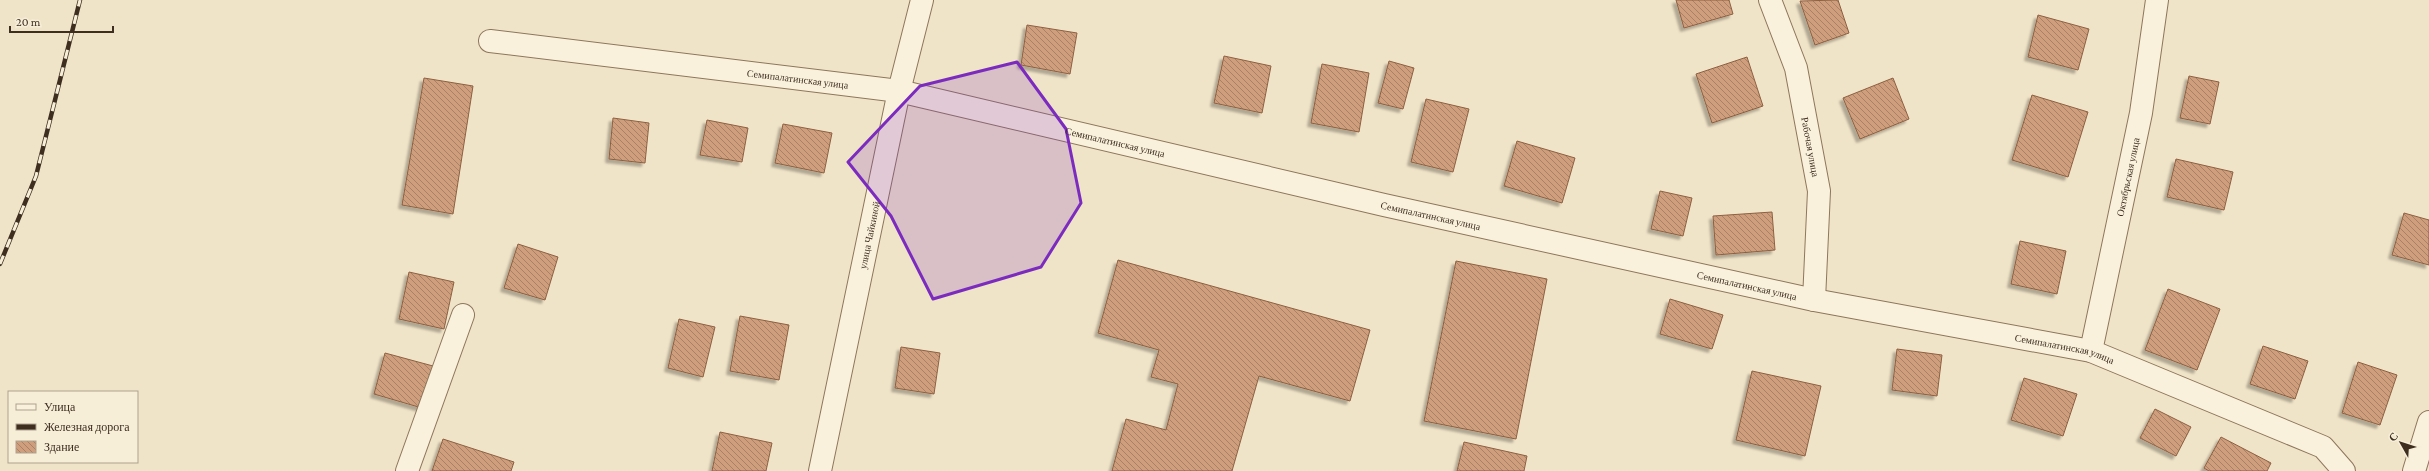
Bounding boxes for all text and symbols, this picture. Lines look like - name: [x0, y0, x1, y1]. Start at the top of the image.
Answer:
- scale bar: [10, 8, 113, 34]
- text: 20 m: [16, 15, 41, 29]
- street label: Семипалатинская улица: [746, 67, 849, 91]
- street label: Рабочая улица: [1799, 116, 1821, 178]
- street label: Семипалатинская улица: [1064, 125, 1166, 159]
- street label: Октябрьская улица: [2114, 136, 2142, 217]
- street label: Семипалатинская улица: [1380, 199, 1482, 232]
- street label: улица Чайкиной: [857, 200, 882, 270]
- street label: Семипалатинская улица: [1696, 269, 1798, 302]
- street label: Семипалатинская улица: [2014, 332, 2116, 366]
- legend: [8, 391, 138, 463]
- text: Улица: [44, 400, 76, 414]
- text: Железная дорога: [44, 420, 130, 434]
- north arrow: [2381, 423, 2421, 463]
- text: С: [2386, 430, 2400, 444]
- text: Здание: [44, 440, 79, 454]

